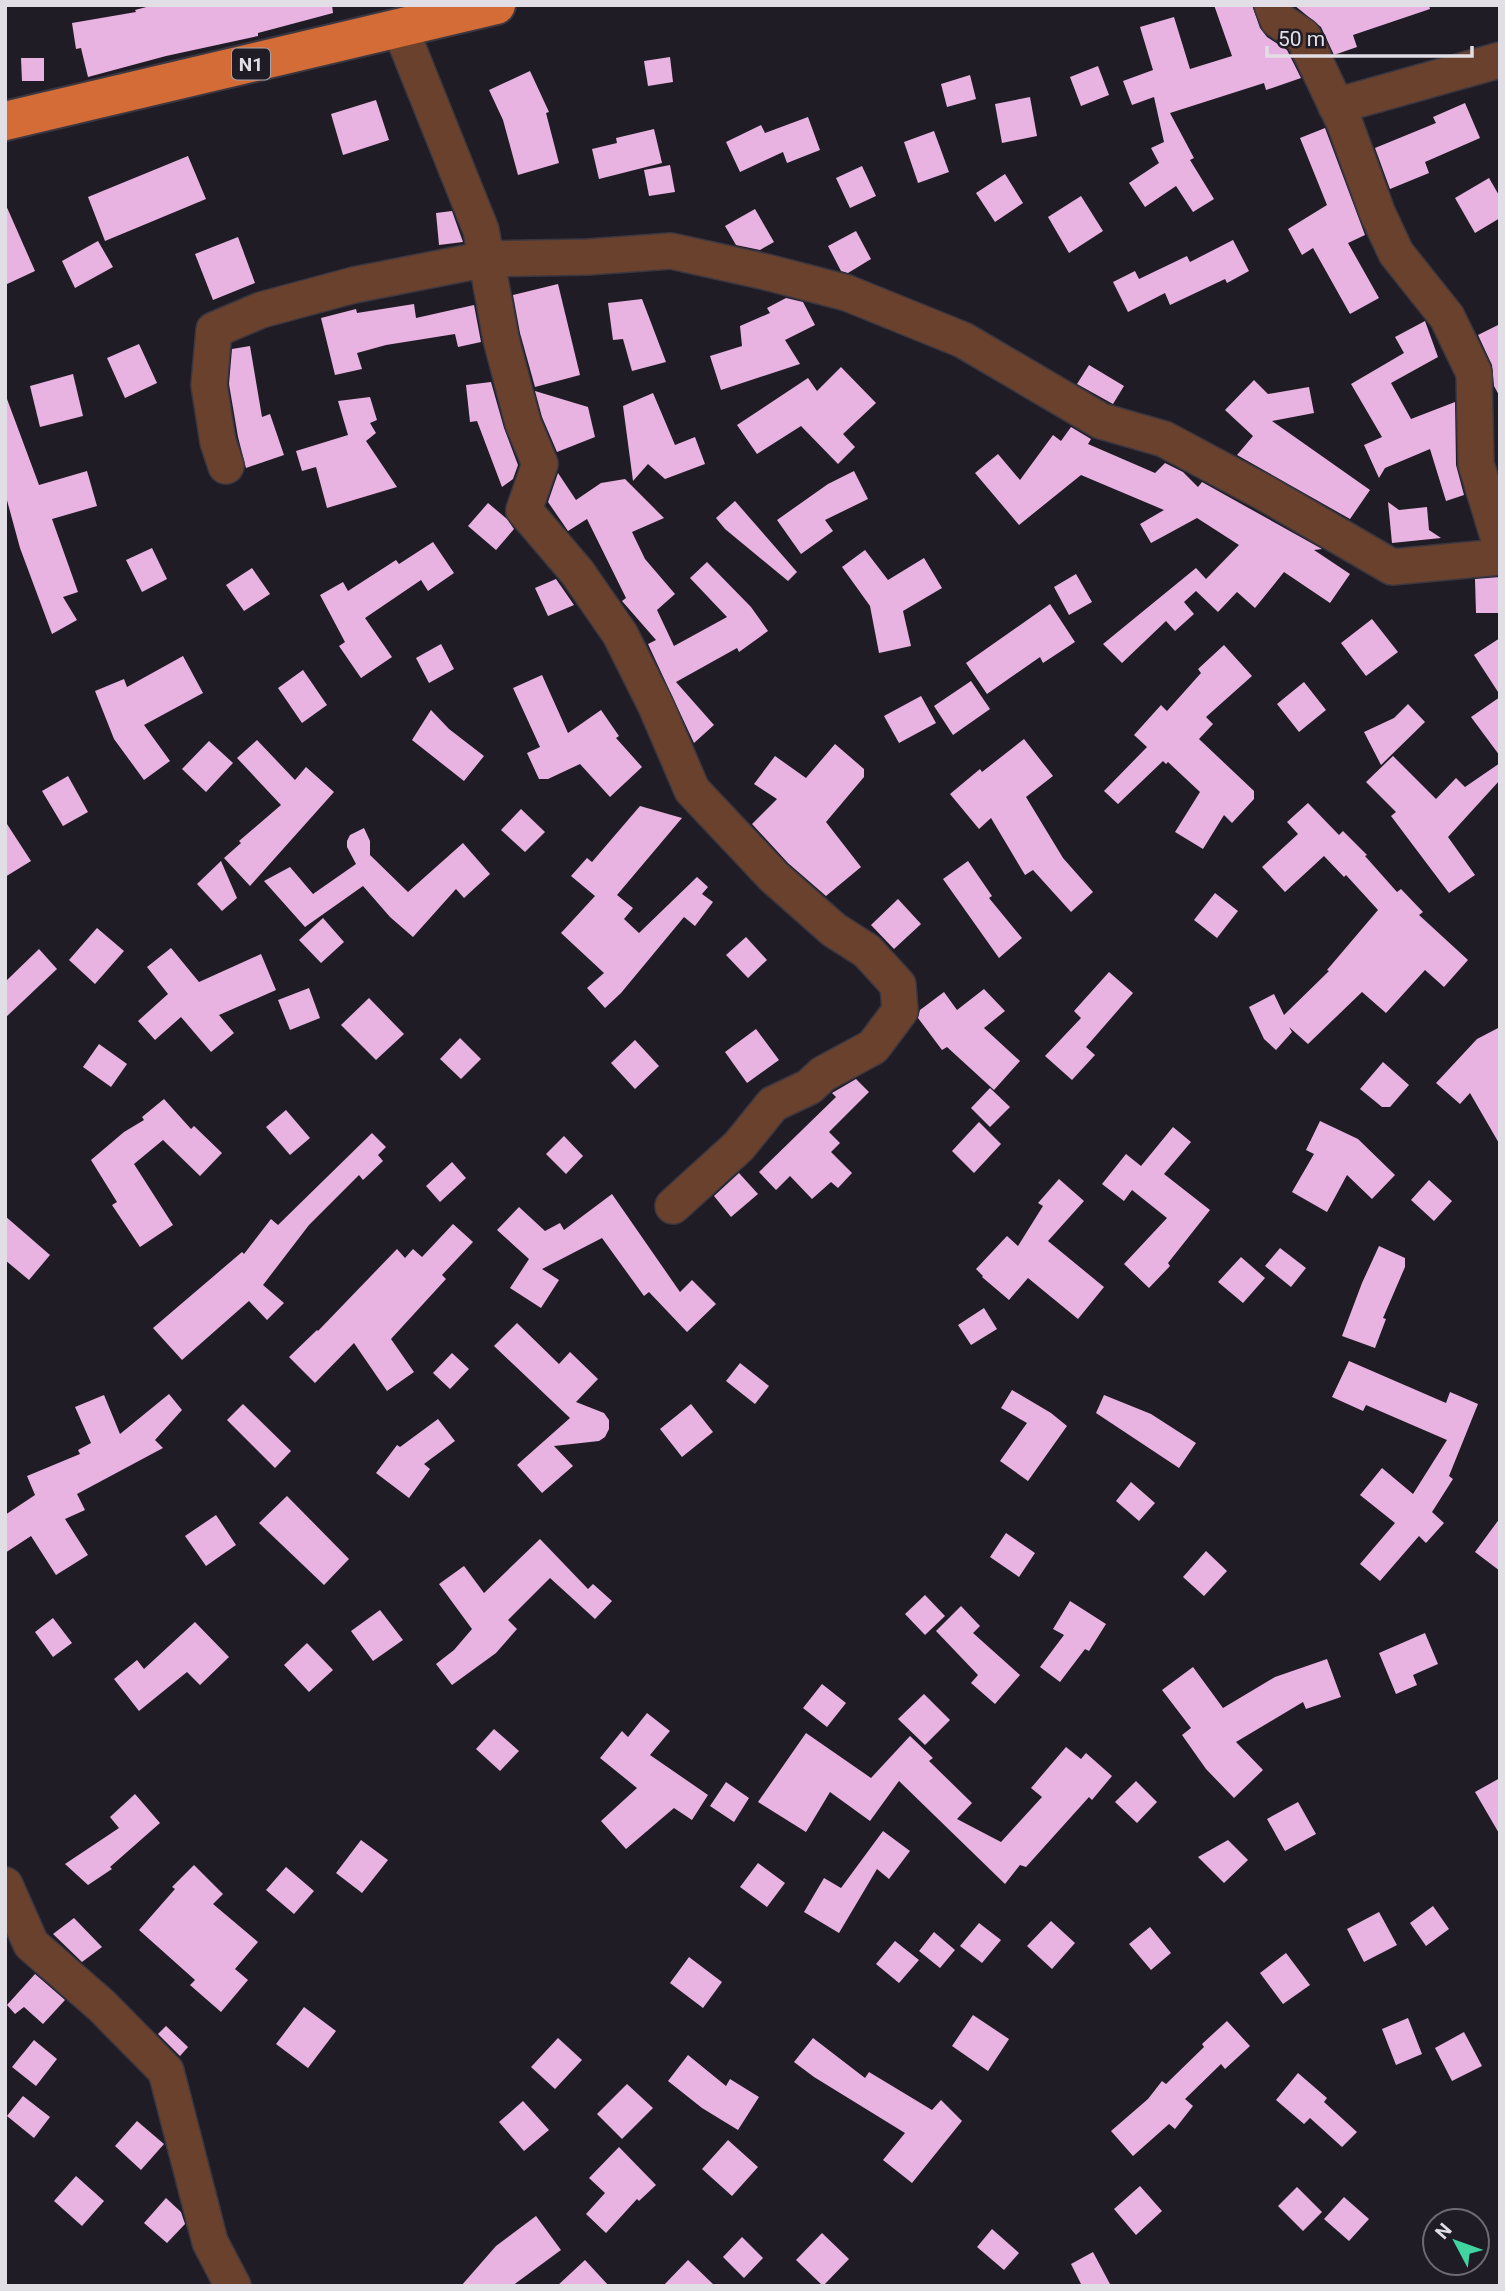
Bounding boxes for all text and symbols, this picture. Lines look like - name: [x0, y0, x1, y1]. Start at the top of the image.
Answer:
- scale bar: [1267, 14, 1472, 58]
- text: 50 m: [1278, 27, 1325, 51]
- road number: N1: [232, 48, 270, 80]
- north arrow: [1421, 2207, 1491, 2277]
- text: N: [1430, 2219, 1457, 2244]

